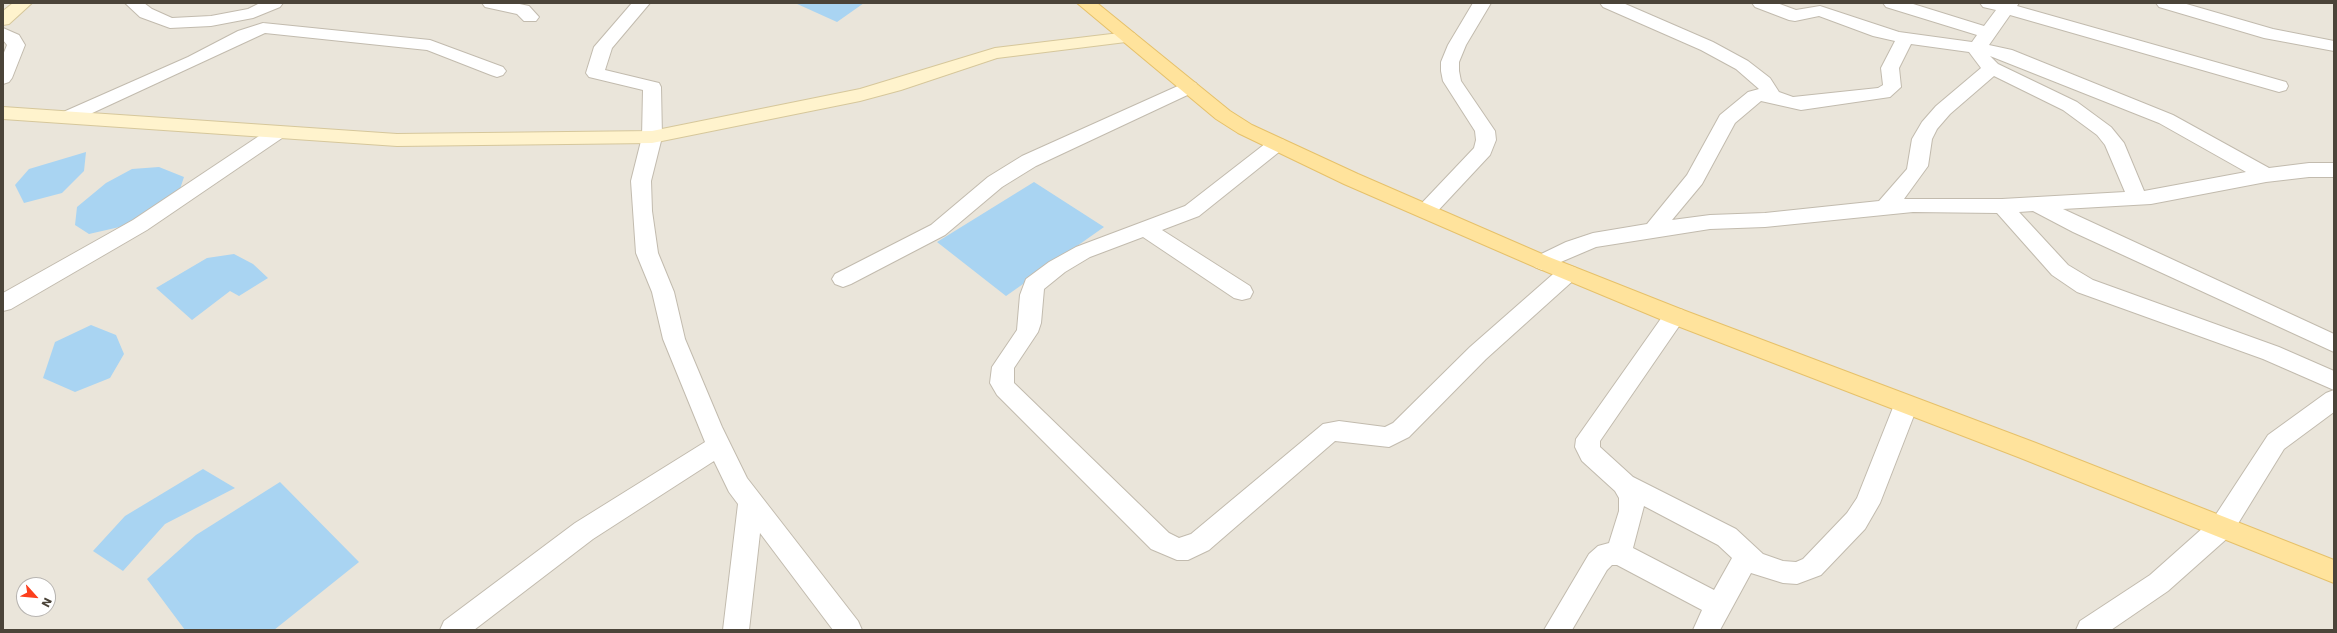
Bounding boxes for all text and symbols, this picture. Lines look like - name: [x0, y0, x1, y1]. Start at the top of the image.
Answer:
- north arrow: [16, 577, 56, 617]
- text: N: [38, 595, 54, 609]

